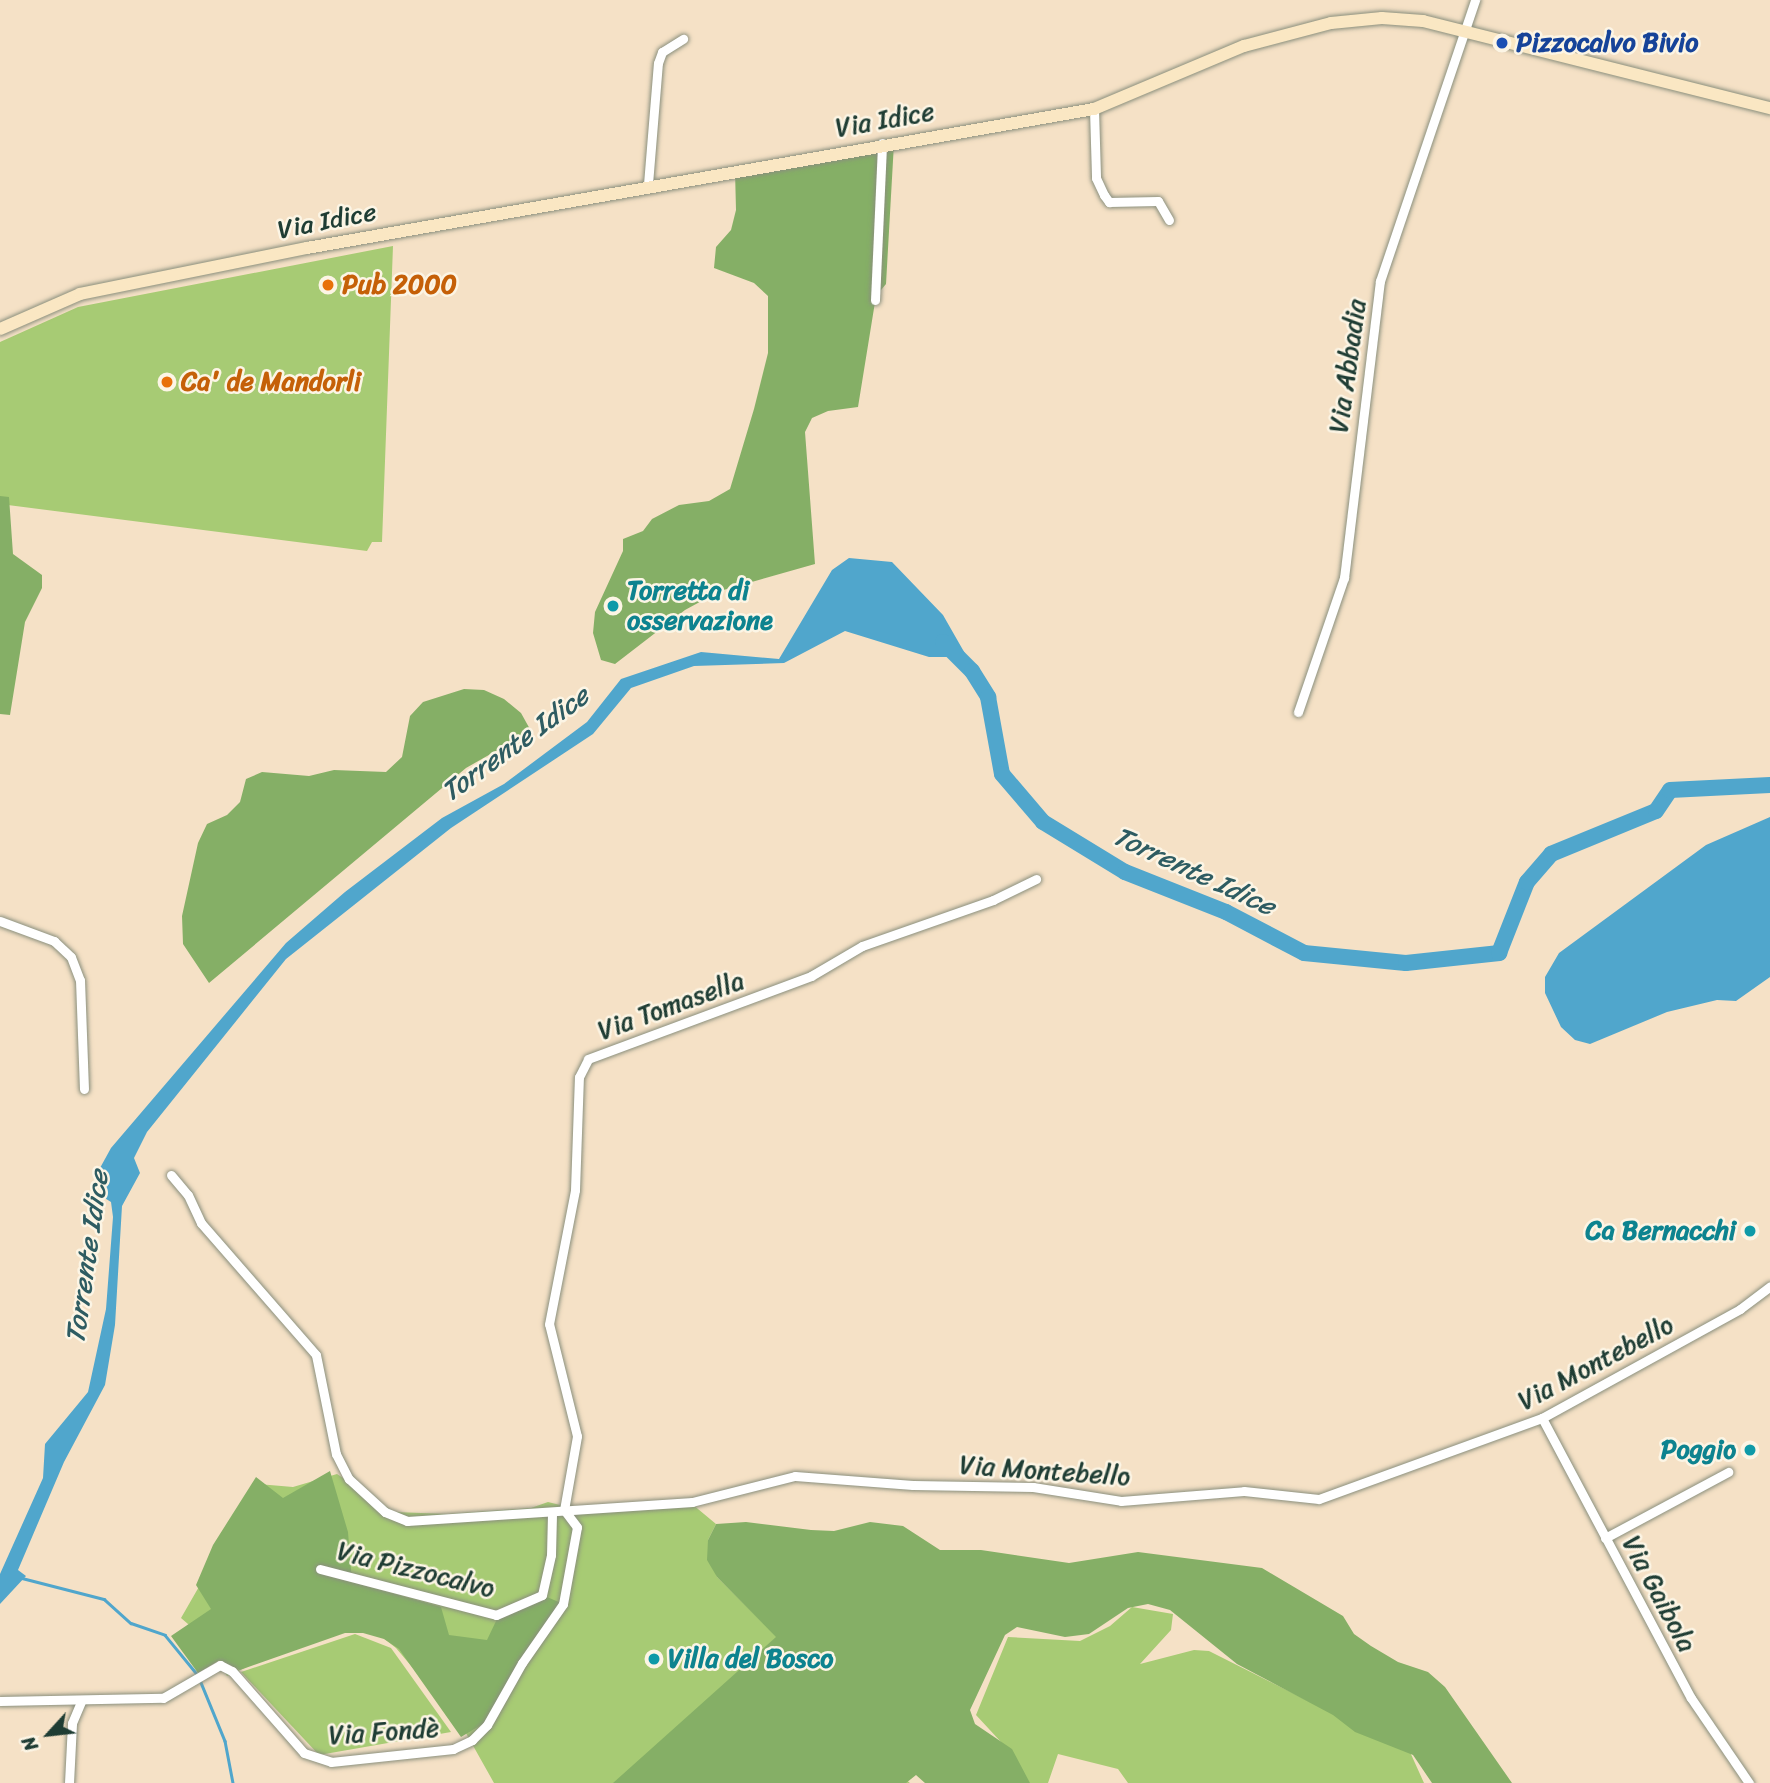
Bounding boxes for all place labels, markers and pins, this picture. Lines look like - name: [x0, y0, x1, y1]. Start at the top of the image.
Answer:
- place label: Pizzocalvo Bivio: [1516, 27, 1698, 59]
- marker: Pizzocalvo Bivio: [1494, 35, 1510, 51]
- place label: Pub 2000: [342, 269, 457, 301]
- marker: Pub 2000: [320, 277, 336, 293]
- place label: Ca' de Mandorli: [181, 366, 361, 398]
- marker: Ca' de Mandorli: [159, 374, 175, 390]
- place label: Torretta di osservazione: [627, 575, 773, 636]
- marker: Torretta di osservazione: [605, 598, 621, 614]
- place label: Ca Bernacchi: [1586, 1215, 1736, 1247]
- marker: Ca Bernacchi: [1742, 1223, 1758, 1239]
- place label: Poggio: [1661, 1434, 1736, 1466]
- marker: Poggio: [1742, 1442, 1758, 1458]
- place label: Villa del Bosco: [668, 1643, 834, 1675]
- marker: Villa del Bosco: [646, 1651, 662, 1667]

